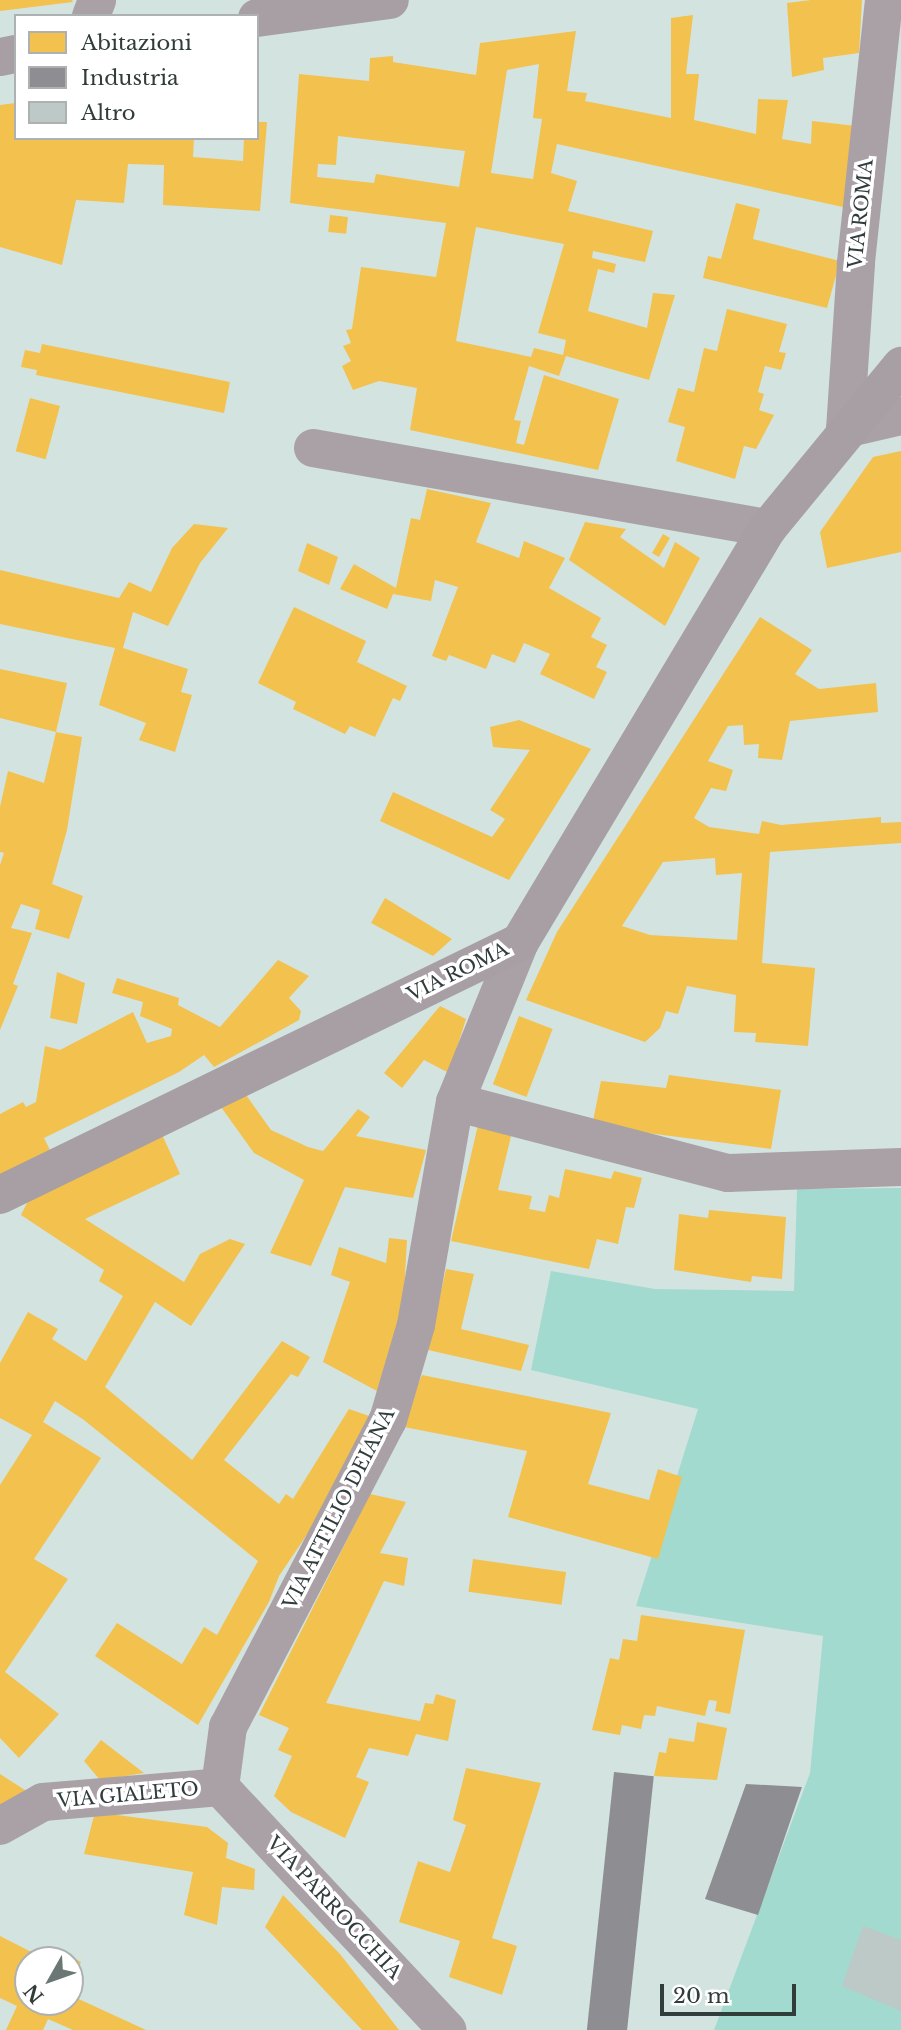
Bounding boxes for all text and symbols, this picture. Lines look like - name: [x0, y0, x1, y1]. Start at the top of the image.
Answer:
- legend: [14, 14, 259, 140]
- text: Abitazioni: [81, 30, 192, 56]
- text: Industria: [81, 65, 179, 91]
- text: Altro: [81, 100, 136, 126]
- street label: VIA ROMA: [844, 158, 878, 270]
- street label: VIA ROMA: [403, 938, 513, 1006]
- street label: VIA ATTILIO DEIANA: [278, 1404, 400, 1614]
- street label: VIA GIALETO: [56, 1777, 200, 1813]
- street label: VIA PARROCCHIA: [262, 1832, 406, 1984]
- north arrow: [14, 1946, 84, 2016]
- scale bar: [663, 1970, 800, 2014]
- text: N: [20, 1979, 49, 2008]
- text: 20 m: [673, 1983, 730, 2009]

